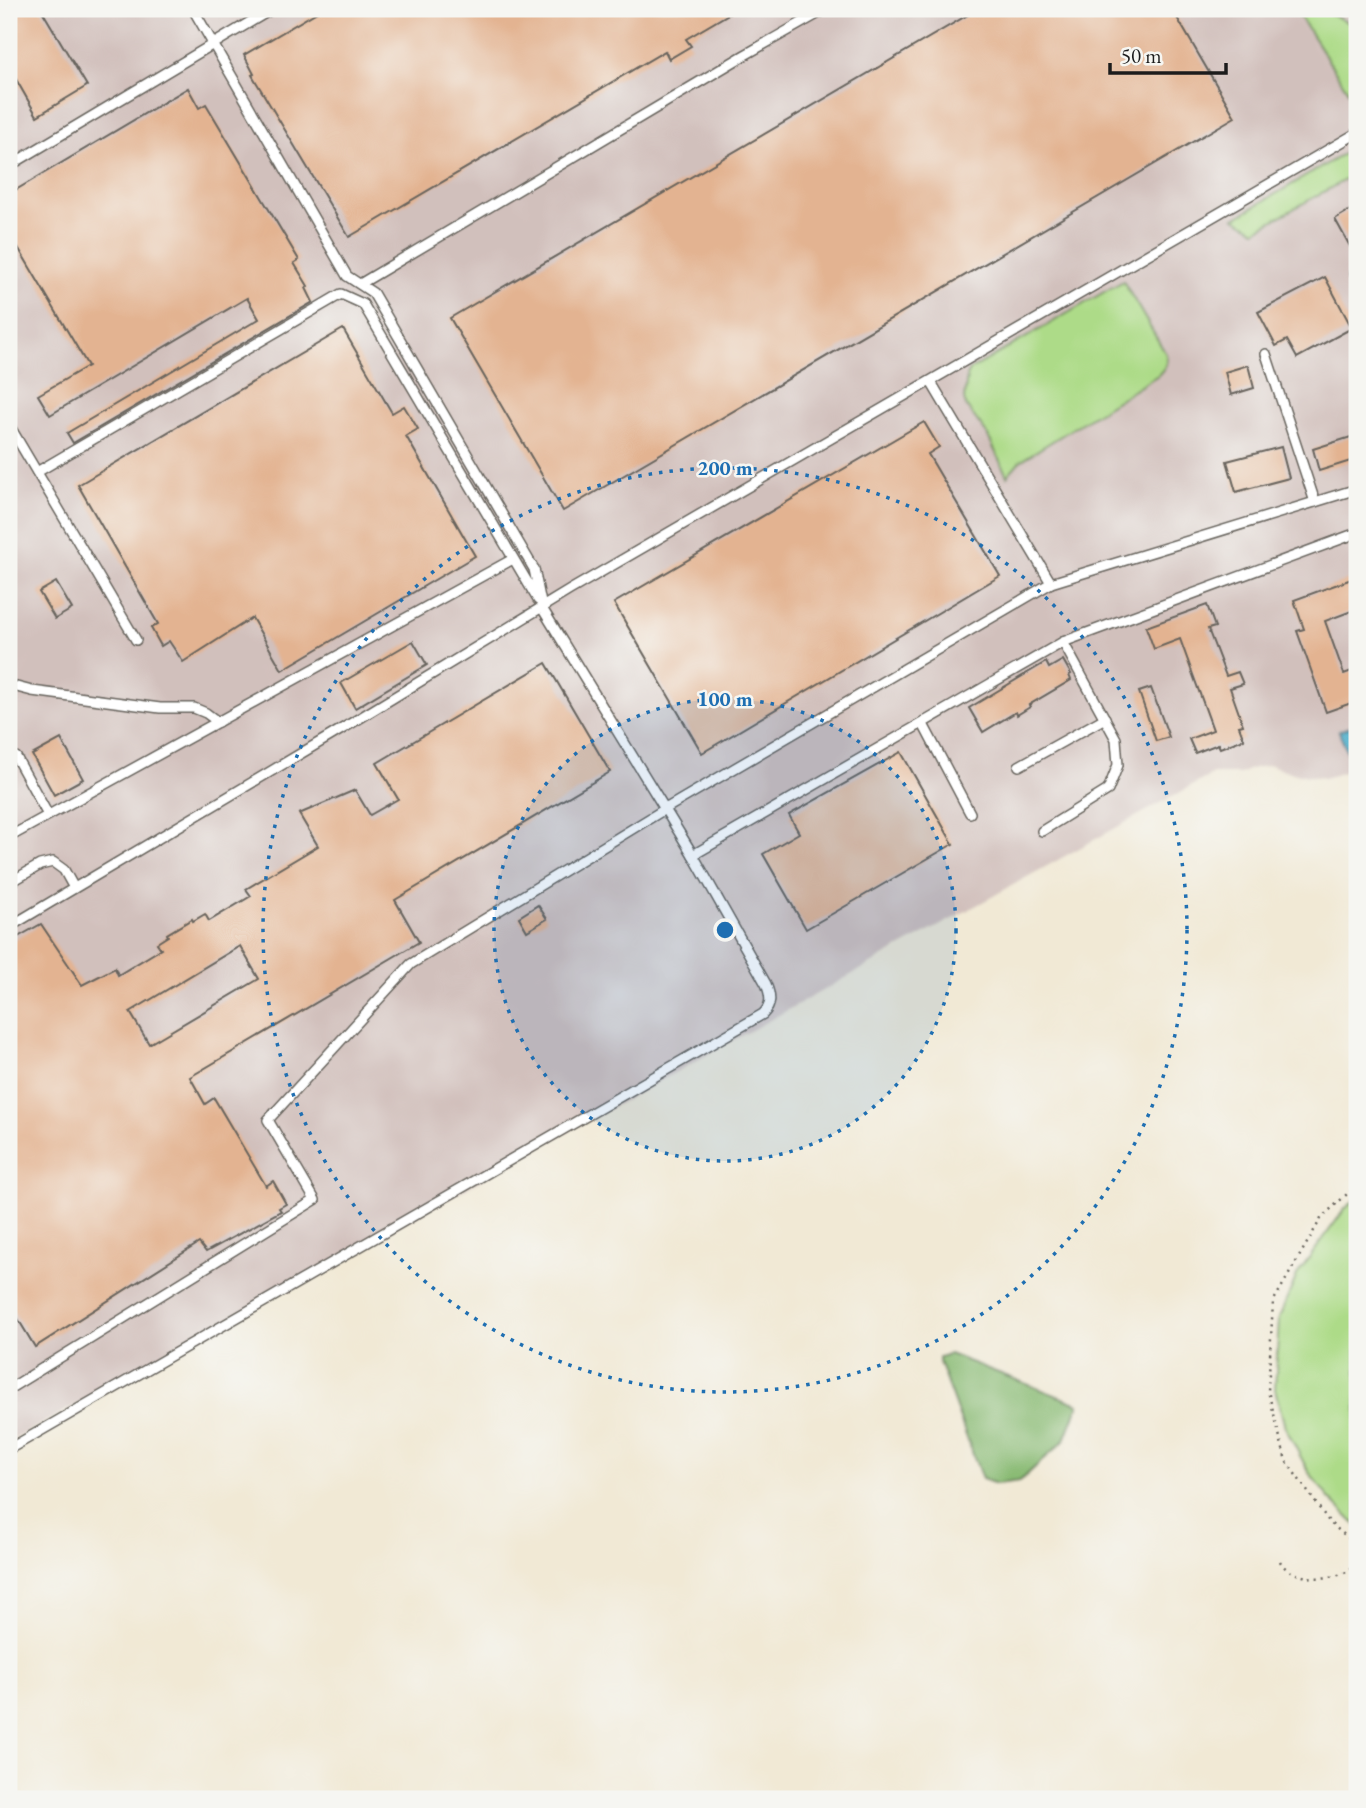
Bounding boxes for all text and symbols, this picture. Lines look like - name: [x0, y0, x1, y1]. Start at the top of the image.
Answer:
- scale bar: [1110, 32, 1226, 76]
- text: 50 m: [1121, 42, 1162, 69]
- text: 200 m: [697, 454, 753, 481]
- text: 100 m: [697, 685, 753, 712]
- centre of rings: [713, 918, 737, 942]

